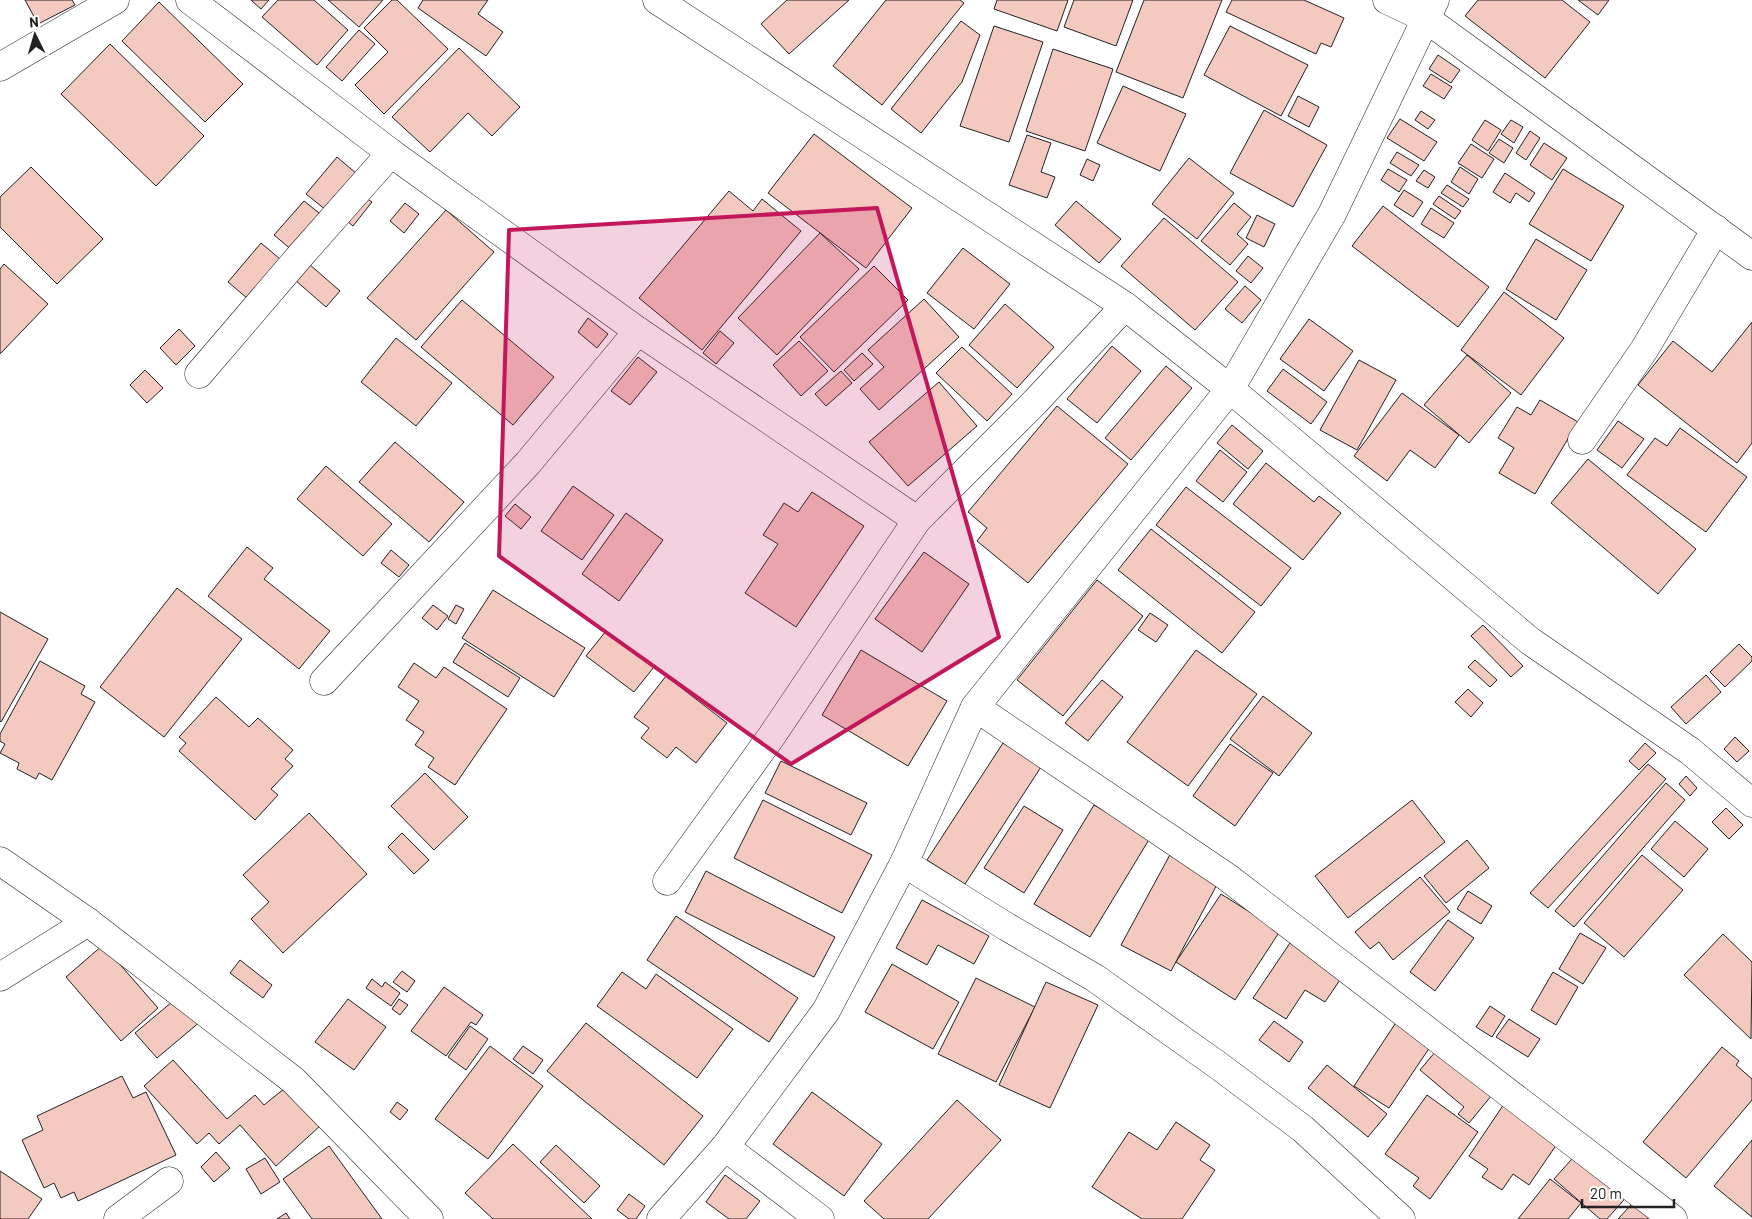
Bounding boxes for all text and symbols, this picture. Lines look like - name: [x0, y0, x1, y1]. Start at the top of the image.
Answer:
- north arrow: [10, 10, 60, 60]
- text: N: [28, 13, 39, 30]
- scale bar: [1582, 1176, 1674, 1208]
- text: 20 m: [1590, 1184, 1622, 1202]

